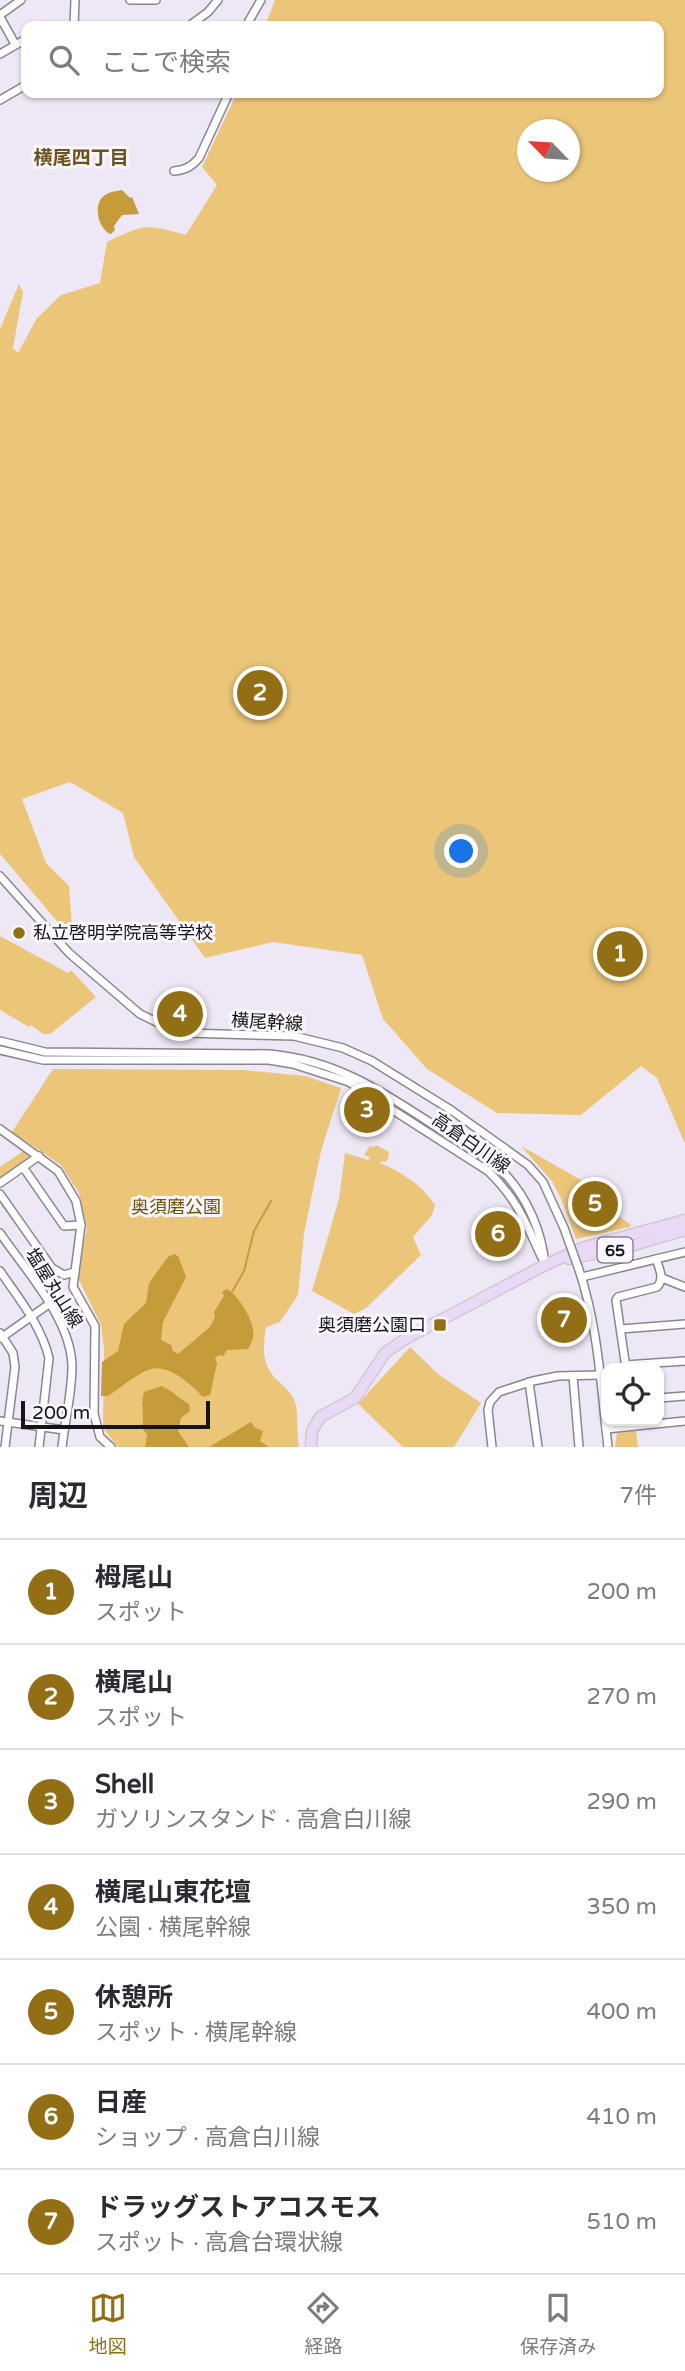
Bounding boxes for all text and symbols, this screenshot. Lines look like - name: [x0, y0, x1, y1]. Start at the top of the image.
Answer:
- search box: [21, 21, 664, 98]
- icon: search: [45, 41, 83, 79]
- text: ここで検索: [101, 47, 231, 78]
- north arrow: [517, 119, 580, 182]
- district label: 横尾四丁目: [33, 147, 129, 169]
- pin: 2: [237, 667, 283, 719]
- your location: [444, 834, 478, 868]
- place label: 私立啓明学院高等学校: [33, 922, 213, 944]
- marker: 私立啓明学院高等学校: [11, 925, 27, 941]
- pin: 1: [597, 928, 643, 980]
- pin: 4: [157, 988, 203, 1040]
- street label: 横尾幹線: [230, 1009, 304, 1035]
- pin: 3: [344, 1084, 390, 1136]
- street label: 高倉白川線: [428, 1108, 514, 1178]
- pin: 5: [572, 1178, 618, 1230]
- park label: 奥須磨公園: [131, 1196, 221, 1218]
- pin: 6: [475, 1208, 521, 1260]
- road number: 65: [598, 1238, 632, 1262]
- street label: 塩屋丸山線: [21, 1244, 87, 1332]
- pin: 7: [541, 1294, 587, 1346]
- place label: 奥須磨公園口: [318, 1314, 426, 1336]
- marker: 奥須磨公園口: [432, 1317, 448, 1333]
- map controls: [601, 1363, 664, 1426]
- button: locate: [601, 1363, 664, 1426]
- scale bar: [21, 1398, 210, 1430]
- text: 200 m: [32, 1402, 90, 1424]
- text: 周辺: [28, 1478, 88, 1515]
- text: 7件: [620, 1482, 657, 1510]
- text: 栂尾山: [95, 1562, 173, 1593]
- text: 1: [44, 1578, 58, 1606]
- text: 200 m: [587, 1578, 657, 1606]
- text: スポット: [95, 1599, 187, 1627]
- text: 横尾山: [95, 1667, 173, 1698]
- text: 2: [44, 1683, 58, 1711]
- text: 270 m: [587, 1683, 657, 1711]
- text: スポット: [95, 1704, 187, 1732]
- text: Shell: [95, 1769, 154, 1800]
- text: 3: [44, 1788, 58, 1816]
- text: 290 m: [587, 1788, 657, 1816]
- text: ガソリンスタンド · 高倉白川線: [95, 1806, 411, 1834]
- text: 横尾山東花壇: [95, 1877, 251, 1908]
- text: 4: [44, 1893, 58, 1921]
- text: 350 m: [587, 1893, 657, 1921]
- text: 公園 · 横尾幹線: [95, 1914, 251, 1942]
- text: 休憩所: [95, 1982, 173, 2013]
- text: 5: [44, 1998, 58, 2026]
- text: 400 m: [587, 1998, 657, 2026]
- text: スポット · 横尾幹線: [95, 2019, 297, 2047]
- text: 日産: [95, 2087, 147, 2118]
- text: 6: [44, 2103, 58, 2131]
- text: 410 m: [587, 2103, 657, 2131]
- text: ショップ · 高倉白川線: [95, 2124, 320, 2152]
- text: ドラッグストアコスモス: [95, 2192, 381, 2223]
- text: 7: [44, 2208, 58, 2236]
- text: 510 m: [587, 2208, 657, 2236]
- text: スポット · 高倉台環状線: [95, 2229, 343, 2257]
- tab: 地図: [89, 2289, 127, 2358]
- tab: 経路: [304, 2289, 342, 2358]
- tab: 保存済み: [520, 2289, 596, 2358]

